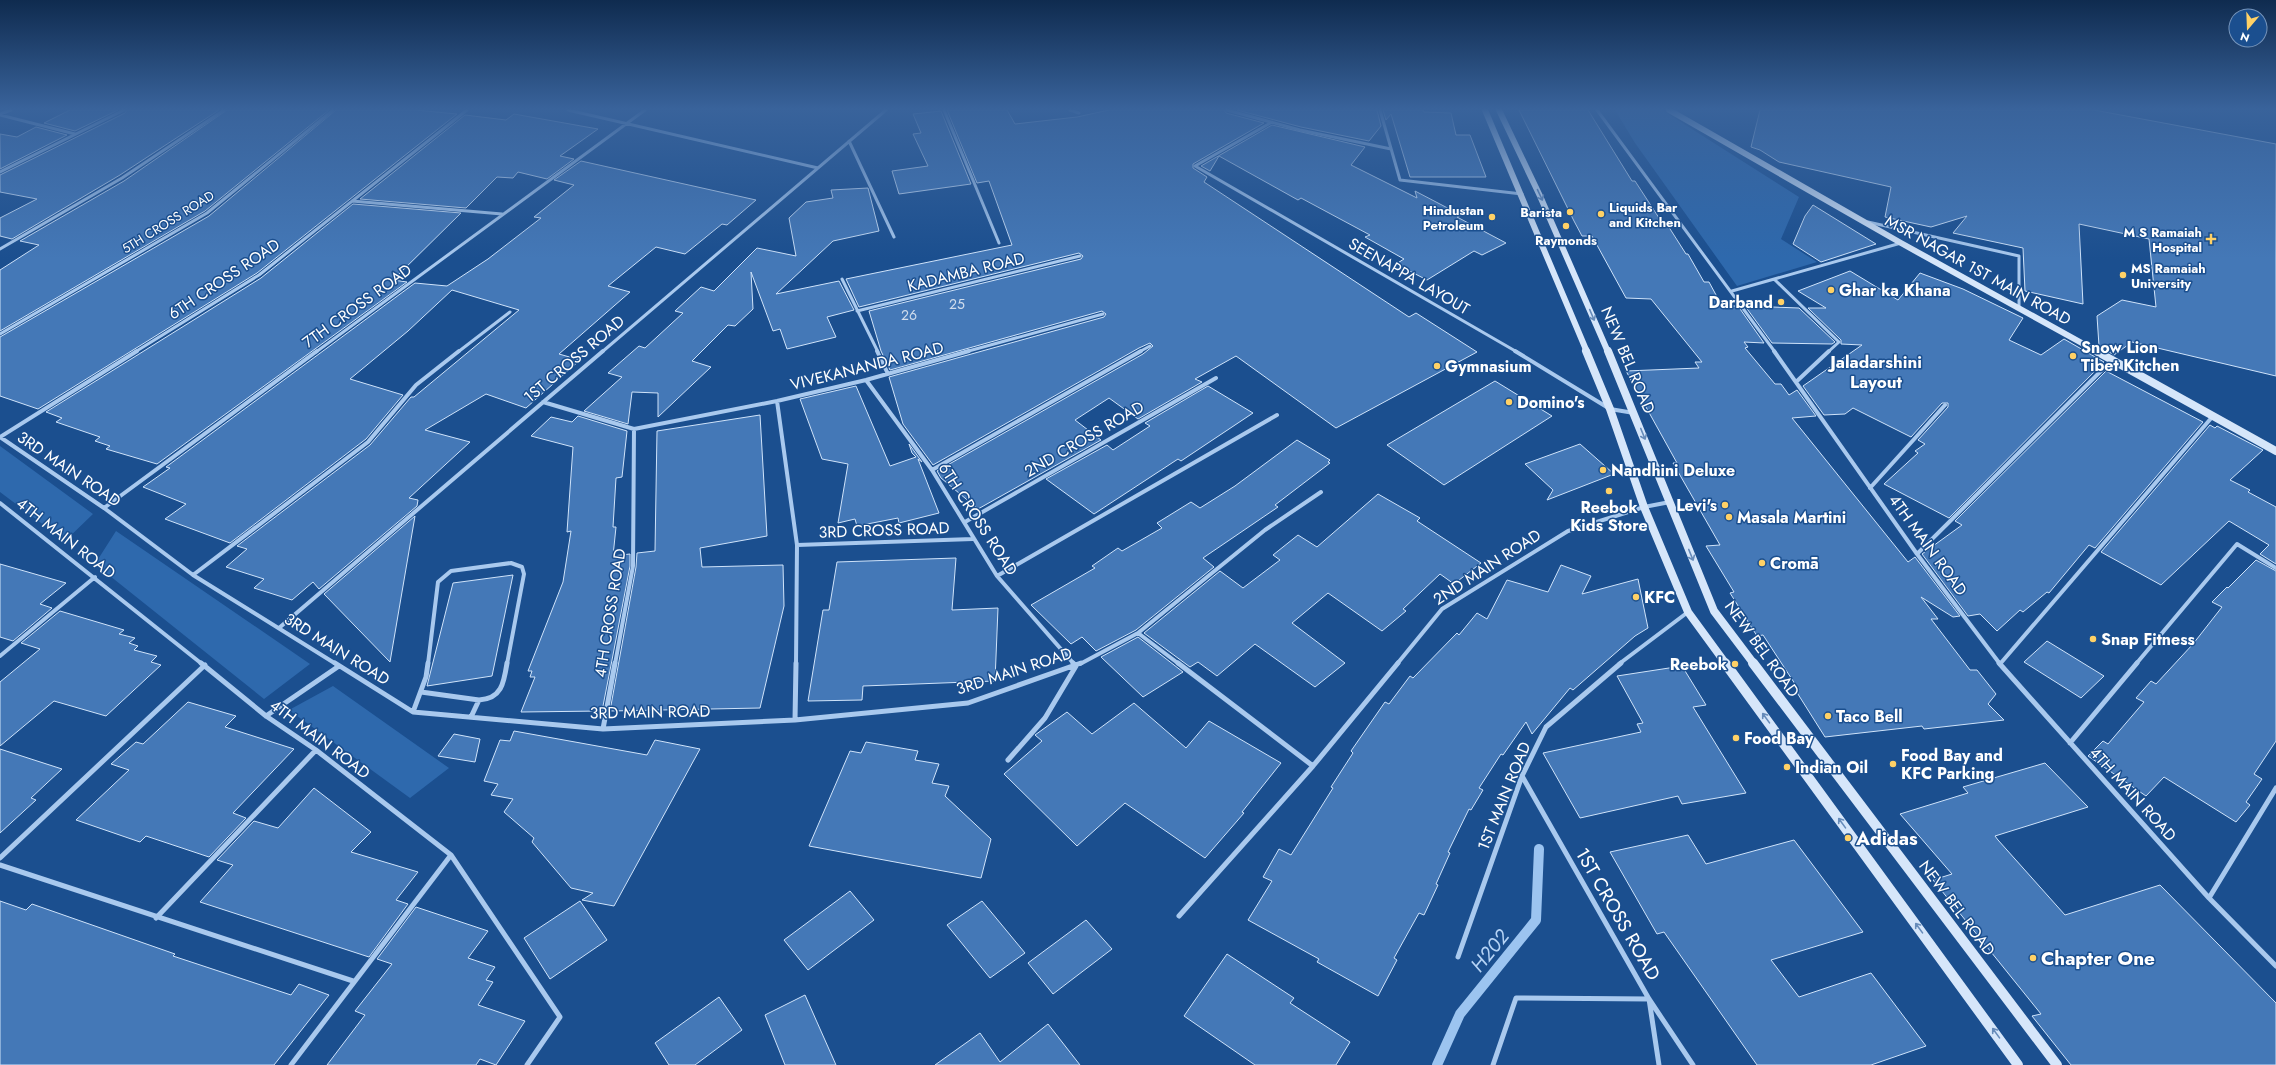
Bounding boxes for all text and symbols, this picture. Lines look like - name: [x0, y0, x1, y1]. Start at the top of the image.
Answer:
- north arrow: [2228, 8, 2268, 48]
- text: N: [2238, 28, 2251, 46]
- street label: 5TH CROSS ROAD: [118, 186, 218, 258]
- one-way arrow: [1537, 189, 1544, 201]
- place label: Liquids Bar and Kitchen: [1609, 198, 1681, 232]
- place label: Hindustan Petroleum: [1423, 201, 1484, 235]
- place label: Barista: [1520, 203, 1562, 222]
- marker: Barista: [1565, 207, 1575, 217]
- marker: Liquids Bar and Kitchen: [1596, 209, 1606, 219]
- street label: MSR NAGAR 1ST MAIN ROAD: [1881, 209, 2075, 331]
- marker: Hindustan Petroleum: [1487, 212, 1497, 222]
- marker: Raymonds: [1561, 221, 1571, 231]
- place label: M S Ramaiah Hospital: [2123, 223, 2202, 257]
- place label: Raymonds: [1535, 231, 1597, 250]
- street label: SEENAPPA LAYOUT: [1344, 232, 1474, 320]
- street label: 6TH CROSS ROAD: [164, 233, 285, 325]
- marker: M S Ramaiah Hospital: [2205, 233, 2217, 245]
- street label: KADAMBA ROAD: [905, 246, 1027, 298]
- street label: 7TH CROSS ROAD: [298, 258, 417, 354]
- place label: MS Ramaiah University: [2131, 259, 2206, 293]
- marker: MS Ramaiah University: [2118, 270, 2128, 280]
- place label: Ghar ka Khana: [1839, 279, 1951, 302]
- marker: Ghar ka Khana: [1826, 285, 1836, 295]
- place label: Darband: [1709, 291, 1773, 314]
- house number: 25: [949, 294, 965, 314]
- marker: Darband: [1776, 297, 1786, 307]
- street label: NEW BEL ROAD: [1595, 303, 1661, 417]
- house number: 26: [901, 305, 917, 325]
- one-way arrow: [1589, 308, 1596, 320]
- street label: 1ST CROSS ROAD: [518, 310, 630, 408]
- street label: VIVEKANANDA ROAD: [788, 336, 946, 396]
- place label: Snow Lion Tibet Kitchen: [2081, 336, 2179, 377]
- district label: Jaladarshini Layout: [1827, 350, 1922, 394]
- marker: Snow Lion Tibet Kitchen: [2068, 351, 2078, 361]
- place label: Gymnasium: [1445, 355, 1532, 378]
- marker: Gymnasium: [1432, 361, 1442, 371]
- place label: Domino's: [1517, 391, 1584, 414]
- street label: 2ND CROSS ROAD: [1020, 395, 1148, 483]
- marker: Domino's: [1504, 397, 1514, 407]
- street label: 3RD MAIN ROAD: [13, 426, 126, 512]
- one-way arrow: [1640, 428, 1647, 440]
- street label: 6TH CROSS ROAD: [933, 458, 1023, 580]
- place label: Nandhini Deluxe: [1611, 459, 1735, 482]
- marker: Nandhini Deluxe: [1598, 465, 1608, 475]
- marker: Reebok Kids Store: [1604, 486, 1614, 496]
- street label: 4TH MAIN ROAD: [1883, 490, 1973, 600]
- street label: 4TH MAIN ROAD: [12, 492, 121, 584]
- place label: Levi's: [1676, 494, 1717, 517]
- place label: Reebok Kids Store: [1570, 496, 1648, 537]
- marker: Levi's: [1720, 500, 1730, 510]
- place label: Masala Martini: [1737, 506, 1846, 529]
- marker: Masala Martini: [1724, 512, 1734, 522]
- street label: 3RD CROSS ROAD: [818, 516, 950, 544]
- street label: 2ND MAIN ROAD: [1429, 523, 1546, 611]
- street label: 4TH CROSS ROAD: [588, 547, 632, 679]
- one-way arrow: [1688, 548, 1696, 560]
- place label: Cromā: [1770, 552, 1819, 575]
- marker: Cromā: [1757, 558, 1767, 568]
- place label: KFC: [1644, 586, 1675, 609]
- marker: KFC: [1631, 592, 1641, 602]
- street label: NEW BEL ROAD: [1719, 596, 1805, 702]
- street label: 3RD MAIN ROAD: [280, 607, 394, 691]
- place label: Snap Fitness: [2101, 628, 2195, 651]
- marker: Snap Fitness: [2088, 634, 2098, 644]
- street label: 3RD MAIN ROAD: [953, 641, 1075, 701]
- place label: Reebok: [1670, 653, 1728, 676]
- marker: Reebok: [1730, 659, 1740, 669]
- street label: 4TH MAIN ROAD: [265, 694, 375, 784]
- street label: 3RD MAIN ROAD: [590, 699, 711, 725]
- place label: Taco Bell: [1836, 705, 1903, 728]
- marker: Taco Bell: [1823, 711, 1833, 721]
- one-way arrow: [1761, 713, 1770, 724]
- place label: Food Bay: [1744, 727, 1814, 750]
- marker: Food Bay: [1731, 733, 1741, 743]
- street label: 1ST MAIN ROAD: [1472, 738, 1536, 854]
- street label: 4TH MAIN ROAD: [2084, 742, 2182, 846]
- place label: Food Bay and KFC Parking: [1901, 744, 2003, 785]
- place label: Indian Oil: [1795, 756, 1868, 779]
- marker: Food Bay and KFC Parking: [1888, 759, 1898, 769]
- marker: Indian Oil: [1782, 762, 1792, 772]
- one-way arrow: [1838, 818, 1846, 829]
- place label: Adidas: [1855, 825, 1918, 852]
- marker: Adidas: [1843, 833, 1853, 843]
- street label: 1ST CROSS ROAD: [1569, 843, 1667, 985]
- street label: NEW BEL ROAD: [1913, 856, 2001, 961]
- water label: H202: [1464, 923, 1517, 979]
- one-way arrow: [1915, 923, 1923, 934]
- place label: Chapter One: [2041, 945, 2155, 972]
- marker: Chapter One: [2028, 953, 2038, 963]
- one-way arrow: [1991, 1028, 2000, 1039]

